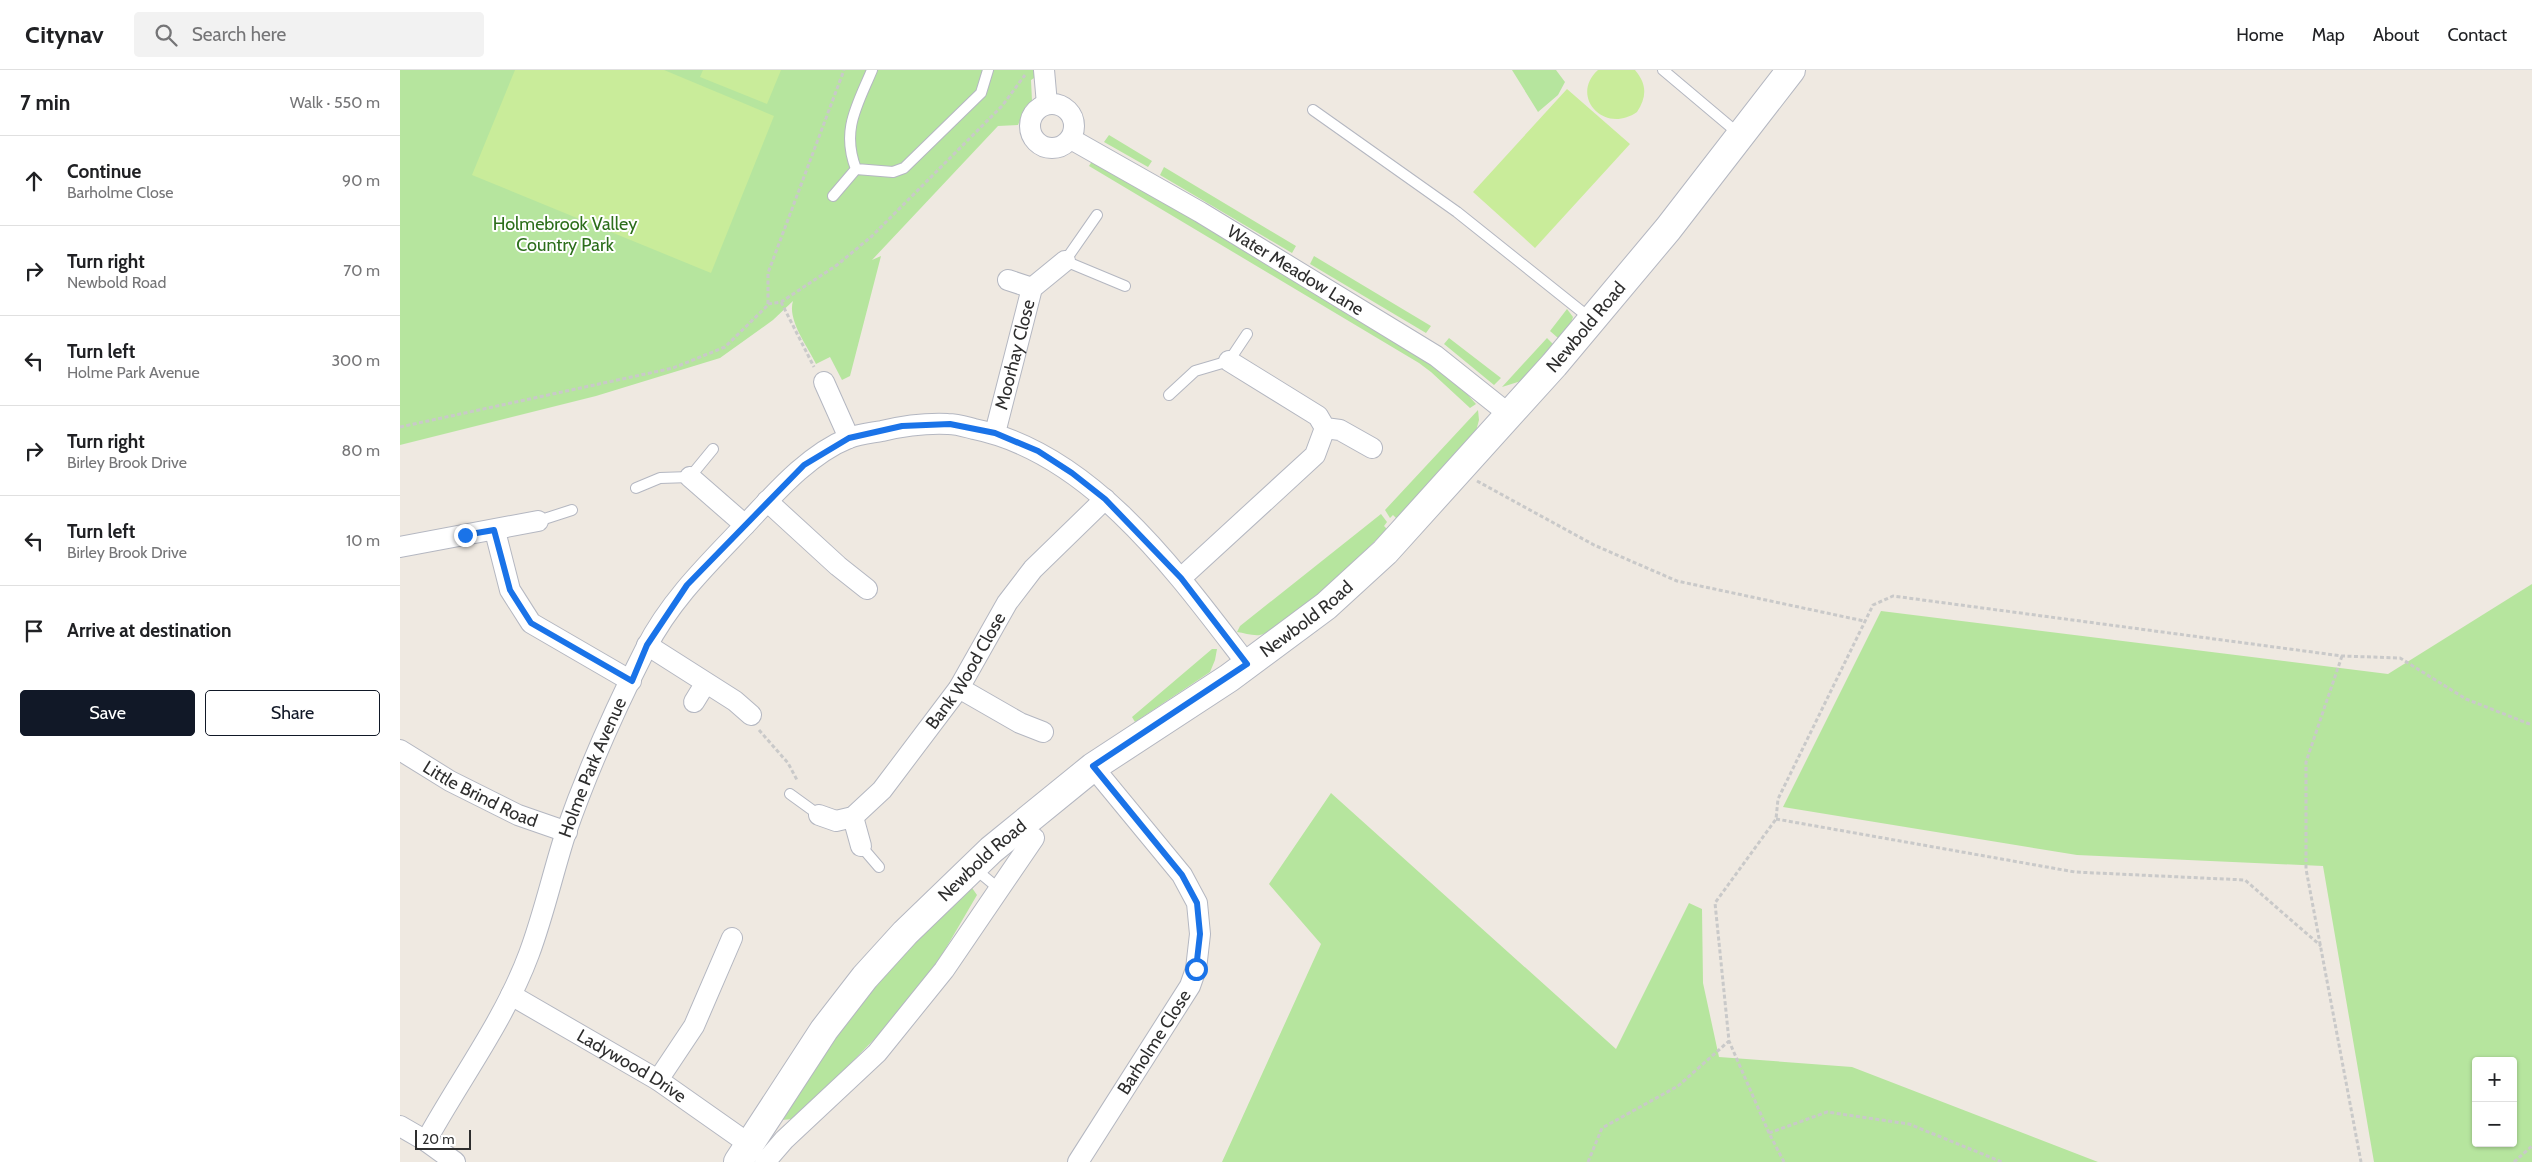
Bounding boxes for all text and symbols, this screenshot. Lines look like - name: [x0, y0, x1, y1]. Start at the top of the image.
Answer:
- search box: [134, 12, 484, 57]
- text: Citynav: [25, 20, 104, 49]
- icon: search: [152, 21, 180, 49]
- text: Search here: [192, 23, 286, 46]
- text: Home: [2236, 24, 2284, 46]
- text: Map: [2312, 24, 2345, 46]
- text: About: [2373, 24, 2419, 46]
- text: Contact: [2447, 24, 2507, 46]
- text: 7 min: [20, 90, 70, 115]
- text: Walk · 550 m: [290, 93, 380, 112]
- text: Continue: [67, 160, 141, 183]
- icon: ahead: [20, 167, 48, 195]
- text: 90 m: [342, 171, 380, 190]
- text: Barholme Close: [67, 183, 174, 202]
- park label: Holmebrook Valley Country Park: [493, 213, 637, 256]
- street label: Water Meadow Lane: [1223, 220, 1368, 320]
- text: Turn right: [67, 250, 145, 273]
- icon: right: [20, 257, 48, 285]
- text: 70 m: [343, 261, 380, 280]
- text: Newbold Road: [67, 273, 166, 292]
- street label: Newbold Road: [1542, 277, 1630, 377]
- street label: Moorhay Close: [990, 297, 1040, 412]
- text: Turn left: [67, 340, 135, 363]
- icon: left: [20, 347, 48, 375]
- text: 300 m: [331, 351, 380, 370]
- text: Holme Park Avenue: [67, 363, 200, 382]
- text: Turn right: [67, 430, 145, 453]
- icon: right: [20, 437, 48, 465]
- text: 80 m: [342, 441, 380, 460]
- text: Birley Brook Drive: [67, 453, 187, 472]
- text: Turn left: [67, 520, 135, 543]
- route end: [454, 524, 477, 547]
- icon: left: [20, 527, 48, 555]
- text: 10 m: [346, 531, 380, 550]
- text: Birley Brook Drive: [67, 543, 187, 562]
- street label: Newbold Road: [1256, 576, 1357, 662]
- street label: Bank Wood Close: [921, 609, 1010, 734]
- icon: arrive: [20, 617, 48, 645]
- text: Arrive at destination: [67, 619, 231, 642]
- button: Save: [20, 690, 195, 736]
- button: Share: [205, 690, 380, 736]
- street label: Holme Park Avenue: [554, 694, 631, 840]
- street label: Little Brind Road: [419, 756, 541, 832]
- street label: Newbold Road: [933, 815, 1031, 906]
- route start: [1185, 958, 1208, 981]
- street label: Barholme Close: [1113, 986, 1196, 1099]
- street label: Ladywood Drive: [573, 1025, 691, 1108]
- map controls: [2472, 1057, 2517, 1147]
- button: +: [2472, 1057, 2517, 1102]
- button: −: [2472, 1102, 2517, 1147]
- scale bar: [415, 1127, 471, 1150]
- text: 20 m: [422, 1130, 455, 1148]

